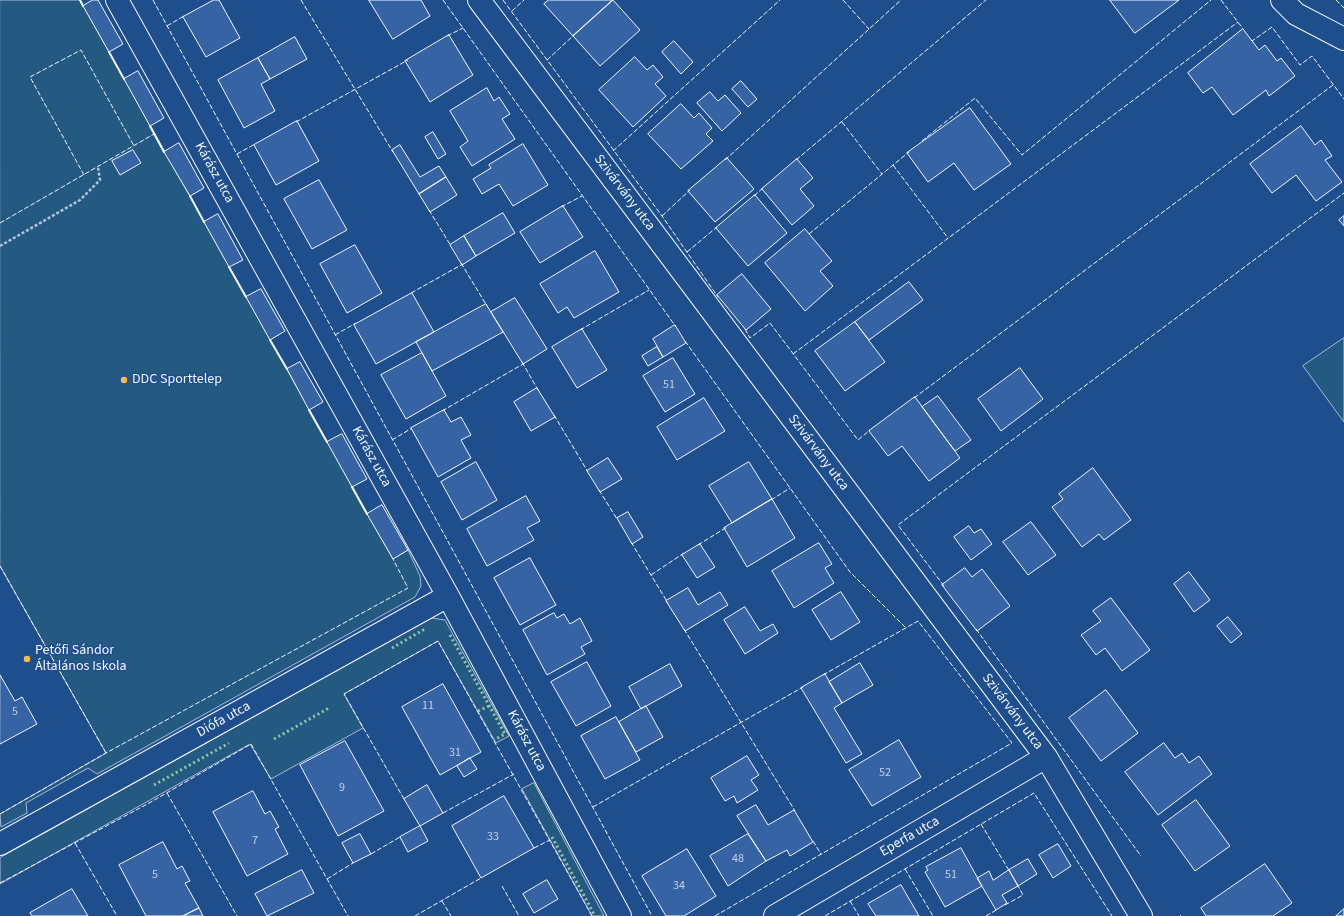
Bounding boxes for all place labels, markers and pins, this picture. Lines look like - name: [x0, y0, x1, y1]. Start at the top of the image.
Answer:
- place label: DDC Sporttelep: [132, 372, 222, 388]
- marker: DDC Sporttelep: [119, 375, 129, 385]
- place label: Petőfi Sándor Általános Iskola: [35, 643, 127, 676]
- marker: Petőfi Sándor Általános Iskola: [22, 654, 32, 664]

